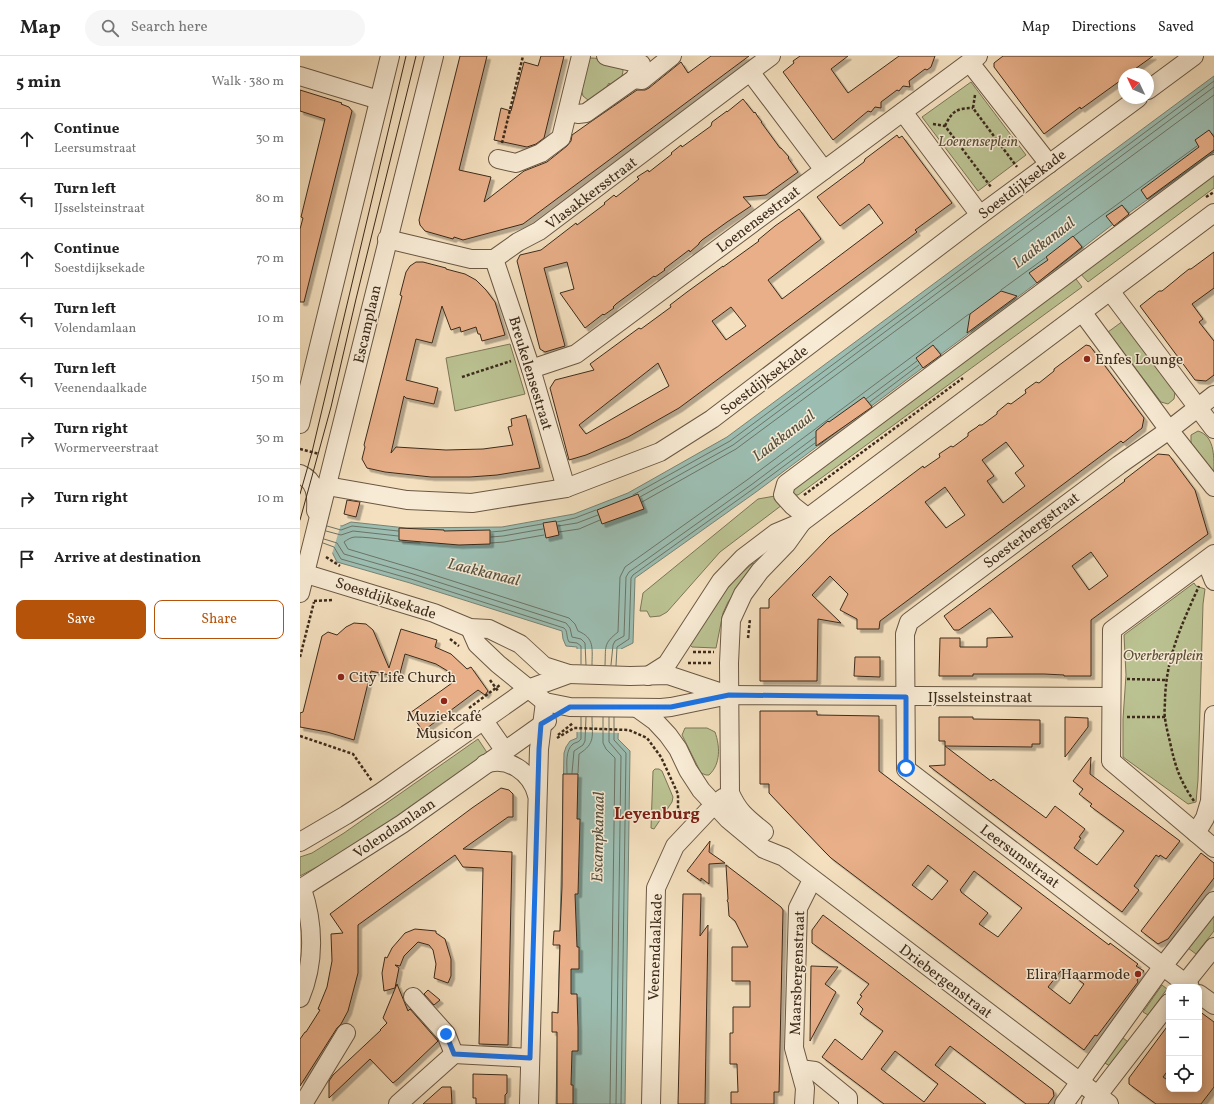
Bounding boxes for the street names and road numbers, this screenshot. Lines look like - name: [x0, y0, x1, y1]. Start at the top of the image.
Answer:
- street label: Soestdijksekade: [975, 145, 1071, 225]
- street label: Vlasakkersstraat: [542, 153, 642, 236]
- street label: Loenensestraat: [713, 182, 805, 259]
- street label: Escamplaan: [349, 283, 388, 366]
- street label: Breukelensestraat: [502, 314, 557, 433]
- street label: Soestdijksekade: [717, 341, 813, 421]
- street label: Soesterbergstraat: [979, 488, 1084, 574]
- street label: Soestdijksekade: [332, 573, 439, 626]
- street label: IJsselsteinstraat: [928, 688, 1032, 709]
- street label: Volendamlaan: [350, 794, 440, 864]
- street label: Leersumstraat: [975, 820, 1063, 894]
- street label: Veenendaalkade: [644, 893, 669, 1001]
- street label: Maarsbergenstraat: [786, 910, 811, 1036]
- street label: Driebergenstraat: [894, 940, 996, 1024]

